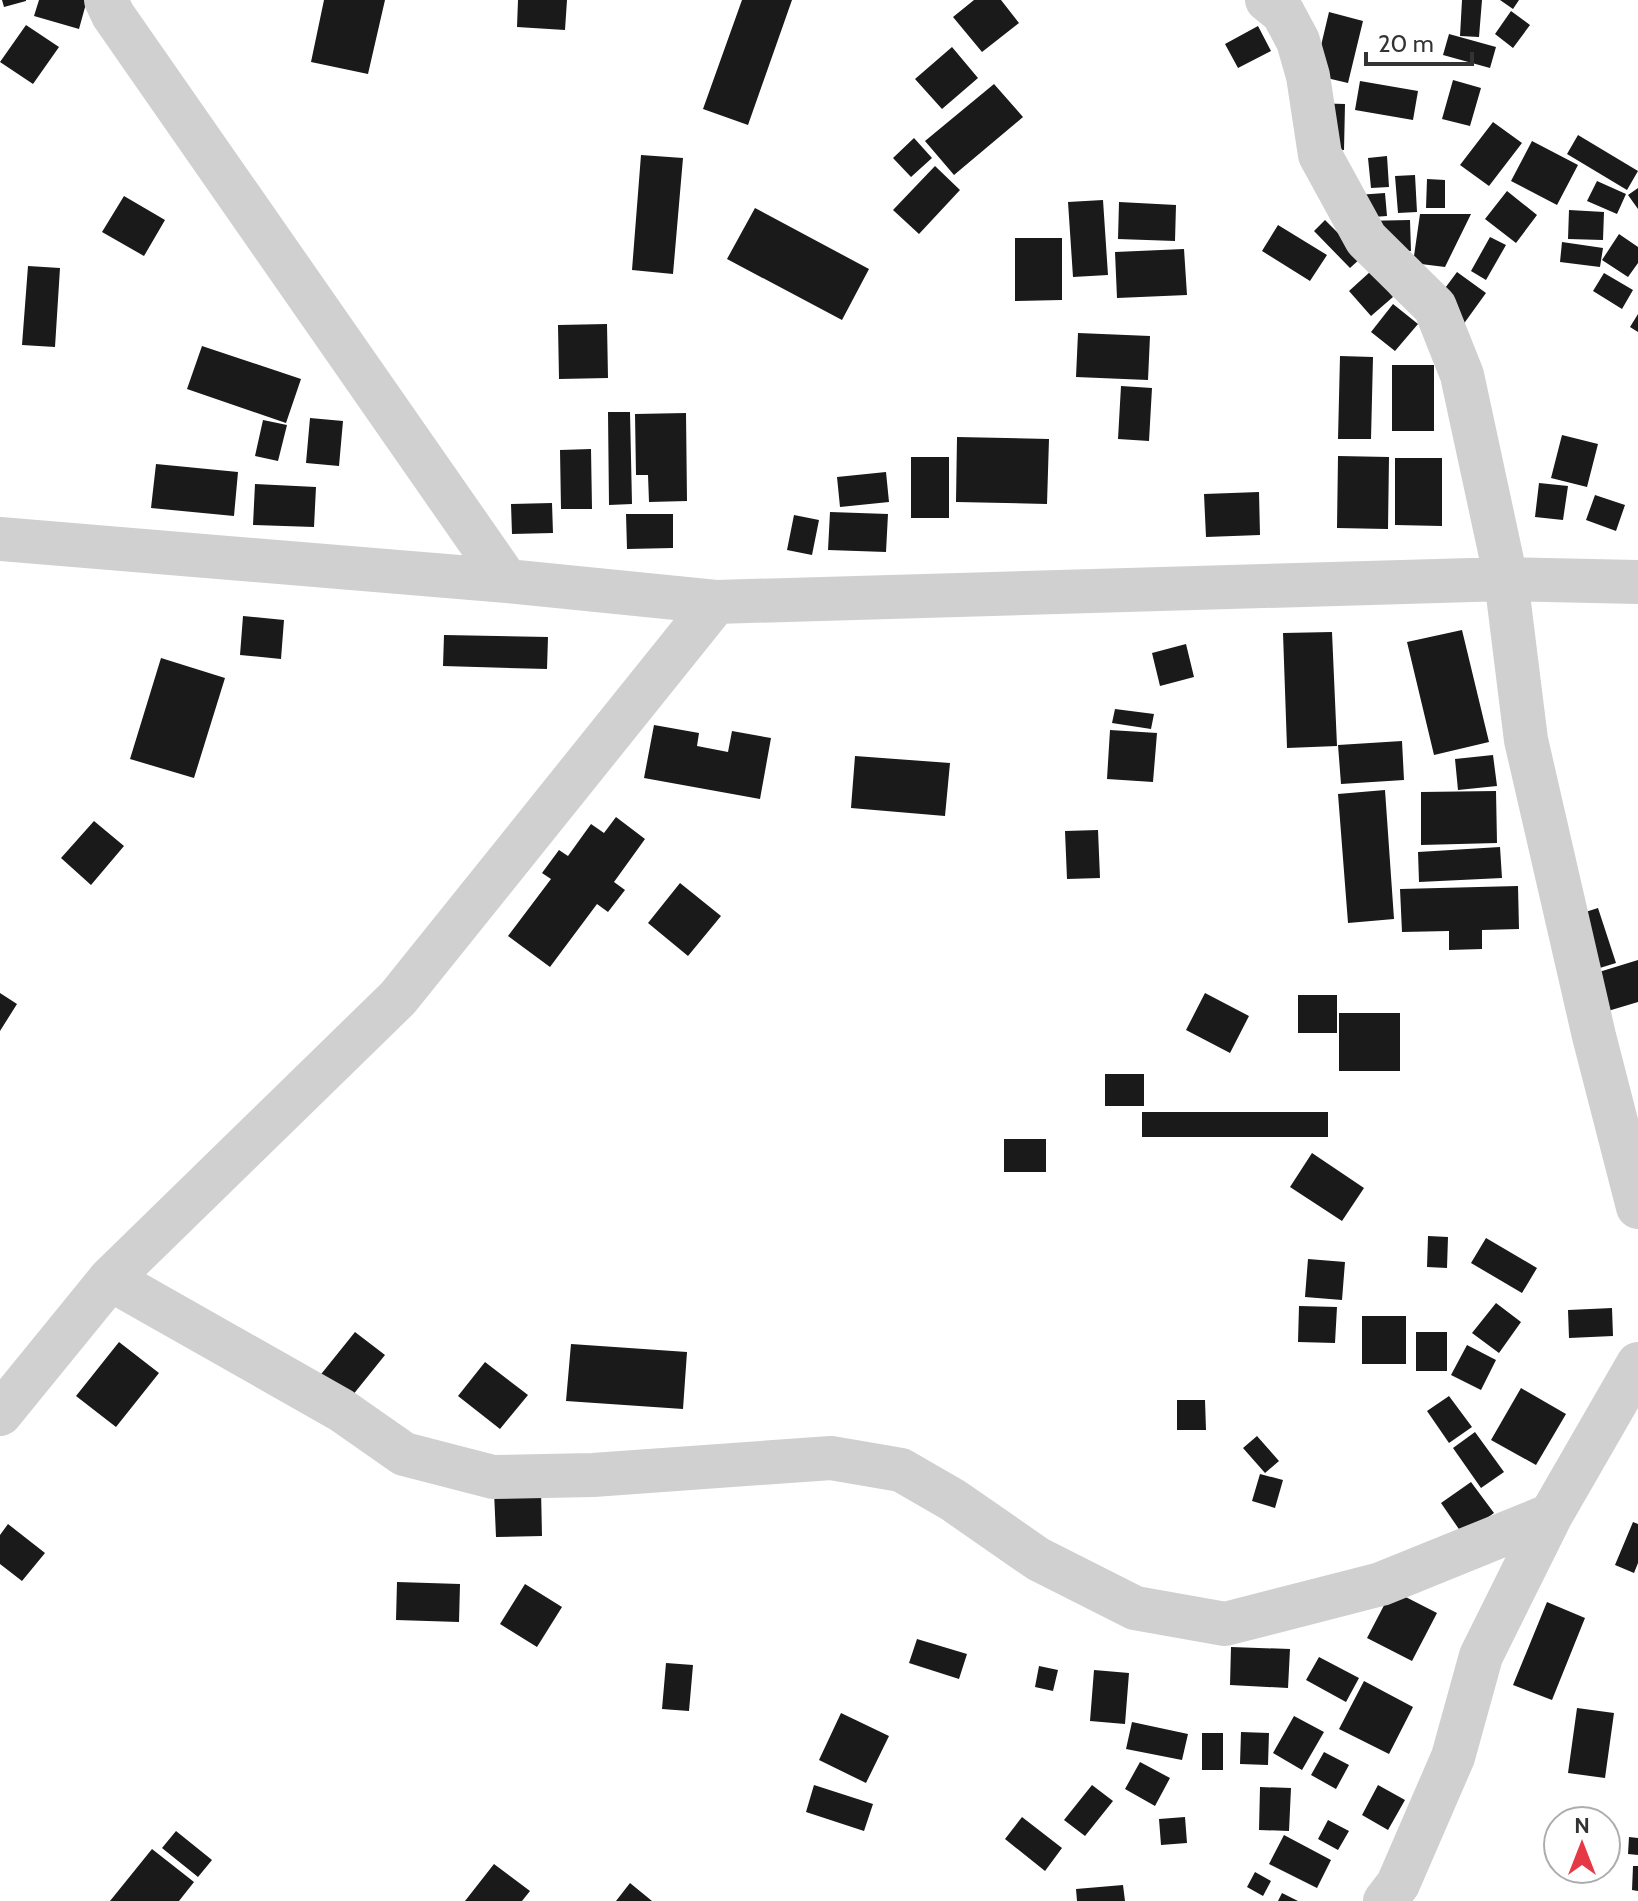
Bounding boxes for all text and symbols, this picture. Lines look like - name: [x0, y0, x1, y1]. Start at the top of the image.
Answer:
- scale bar: [1366, 16, 1472, 66]
- text: 20 m: [1378, 29, 1434, 58]
- north arrow: [1542, 1805, 1622, 1885]
- text: N: [1574, 1812, 1590, 1839]

